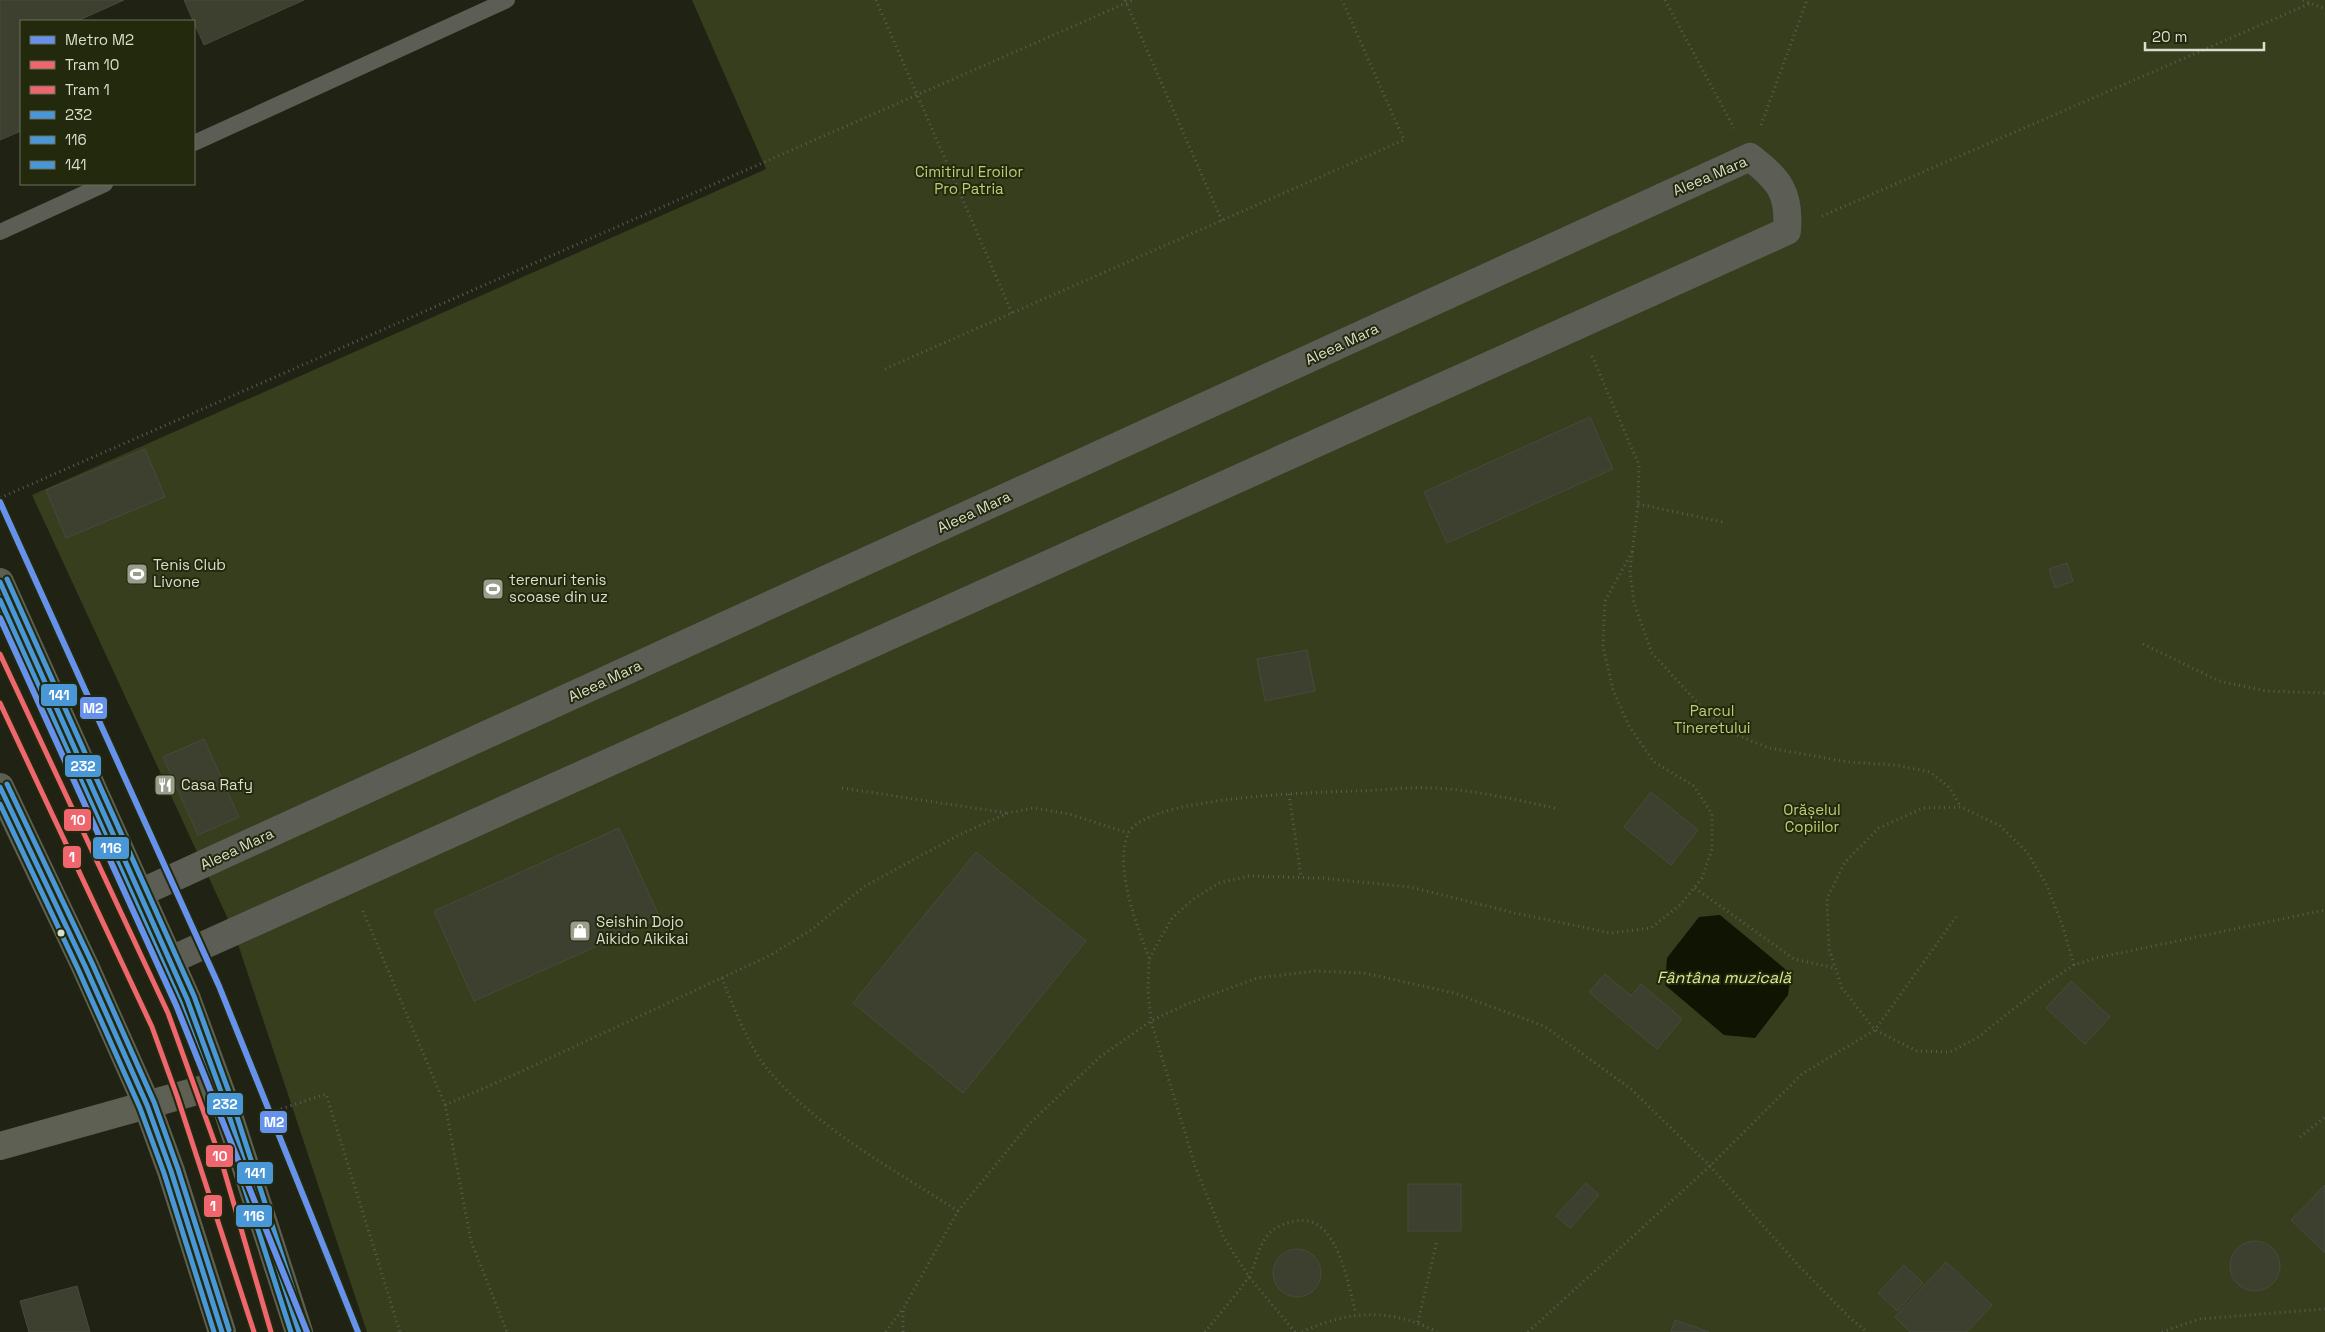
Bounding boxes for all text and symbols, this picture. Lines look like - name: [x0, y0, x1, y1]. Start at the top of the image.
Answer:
- legend: [20, 20, 195, 185]
- scale bar: [2145, 20, 2264, 52]
- text: 20 m: [2152, 27, 2187, 46]
- text: Metro M2: [65, 30, 134, 49]
- text: Tram 10: [65, 55, 119, 74]
- text: Tram 1: [65, 80, 110, 99]
- text: 232: [65, 105, 92, 124]
- text: 116: [65, 130, 87, 149]
- street label: Aleea Mara: [1670, 151, 1750, 200]
- text: 141: [65, 155, 87, 174]
- park label: Cimitirul Eroilor Pro Patria: [915, 162, 1023, 198]
- street label: Aleea Mara: [1302, 318, 1382, 369]
- street label: Aleea Mara: [934, 486, 1014, 537]
- place label: Tenis Club Livone: [153, 555, 226, 591]
- sports icon: Tenis Club Livone: [125, 562, 149, 586]
- place label: terenuri tenis scoase din uz: [509, 570, 608, 606]
- sports icon: terenuri tenis scoase din uz: [481, 577, 505, 601]
- street label: Aleea Mara: [565, 655, 645, 706]
- line badge: 141: [40, 683, 78, 707]
- text: 141: [48, 686, 70, 704]
- line badge: M2: [79, 696, 108, 720]
- text: M2: [83, 699, 103, 717]
- park label: Parcul Tineretului: [1673, 701, 1751, 737]
- line badge: 232: [64, 754, 102, 778]
- text: 232: [70, 757, 96, 775]
- restaurant icon: Casa Rafy: [153, 773, 177, 797]
- place label: Casa Rafy: [181, 775, 253, 794]
- park label: Orășelul Copiilor: [1783, 800, 1841, 836]
- line badge: 10: [63, 808, 92, 832]
- text: 10: [70, 811, 86, 829]
- street label: Aleea Mara: [197, 823, 277, 874]
- line badge: 116: [92, 836, 130, 860]
- text: 116: [100, 839, 122, 857]
- line badge: 1: [62, 845, 82, 869]
- text: 1: [69, 848, 75, 866]
- place label: Seishin Dojo Aikido Aikikai: [596, 912, 689, 948]
- shop icon: Seishin Dojo Aikido Aikikai: [568, 919, 592, 943]
- unlabelled marker: [56, 928, 66, 938]
- water label: Fântâna muzicală: [1657, 967, 1792, 988]
- line badge: 232: [206, 1092, 244, 1116]
- text: 232: [212, 1095, 238, 1113]
- line badge: M2: [259, 1110, 288, 1134]
- text: M2: [264, 1113, 284, 1131]
- line badge: 10: [205, 1144, 234, 1168]
- text: 10: [212, 1147, 228, 1165]
- line badge: 141: [236, 1161, 274, 1185]
- text: 141: [244, 1164, 266, 1182]
- line badge: 1: [203, 1194, 223, 1218]
- text: 1: [210, 1197, 216, 1215]
- line badge: 116: [235, 1204, 273, 1228]
- text: 116: [243, 1207, 265, 1225]

